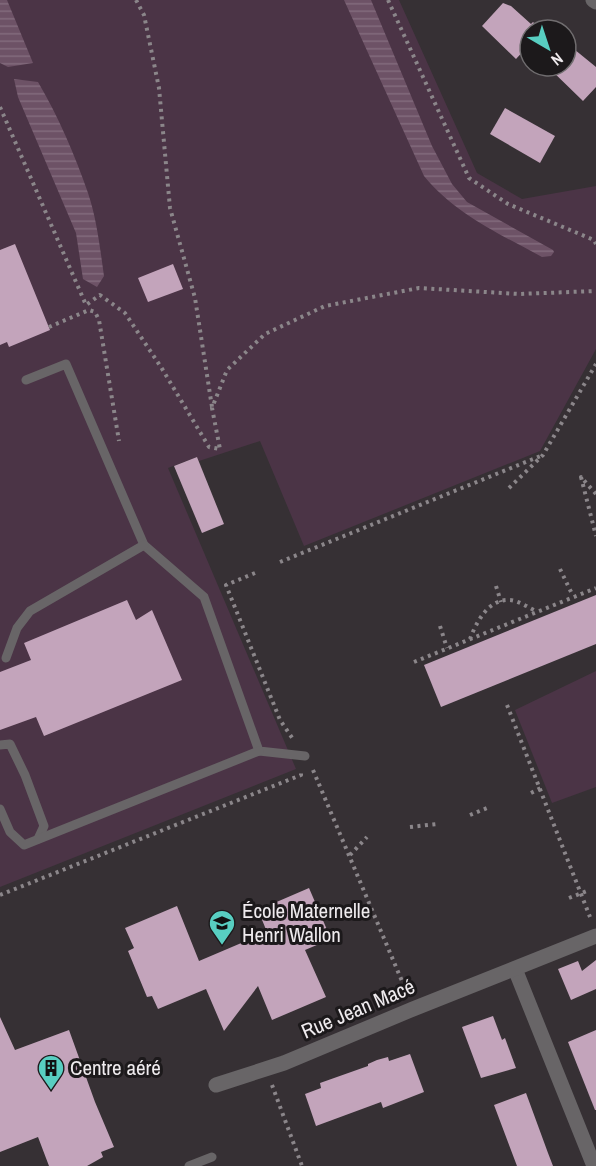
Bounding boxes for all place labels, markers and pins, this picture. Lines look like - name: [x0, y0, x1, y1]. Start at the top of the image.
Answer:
- place label: École Maternelle Henri Wallon: [242, 896, 370, 949]
- school or university icon: École Maternelle Henri Wallon: [207, 908, 237, 946]
- building icon: Centre aéré: [36, 1053, 66, 1091]
- place label: Centre aéré: [70, 1053, 161, 1082]

